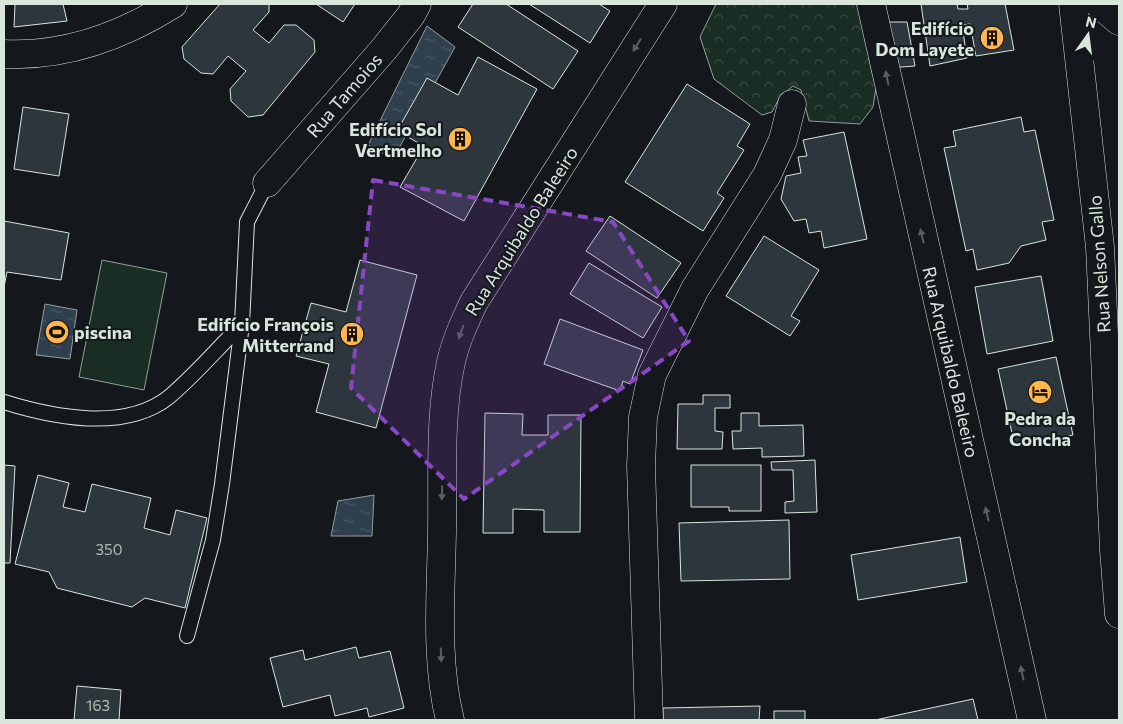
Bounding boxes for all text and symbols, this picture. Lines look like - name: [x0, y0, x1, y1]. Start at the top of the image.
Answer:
- north arrow: [1063, 10, 1113, 60]
- text: N: [1084, 12, 1098, 31]
- place label: Edifício Dom Layete: [875, 17, 974, 60]
- building icon: Edifício Dom Layete: [979, 25, 1005, 51]
- one-way arrow: [632, 38, 642, 52]
- street label: Rua Tamoios: [302, 48, 386, 142]
- one-way arrow: [883, 70, 891, 85]
- place label: Edifício Sol Vertmelho: [349, 118, 442, 161]
- building icon: Edifício Sol Vertmelho: [447, 126, 473, 152]
- street label: Rua Arquibaldo Baleeiro: [460, 142, 582, 320]
- street label: Rua Nelson Gallo: [1083, 195, 1115, 333]
- one-way arrow: [918, 229, 926, 244]
- street label: Rua Arquibaldo Baleeiro: [918, 264, 984, 460]
- place label: Edifício François Mitterrand: [197, 313, 334, 356]
- sports icon: piscina: [44, 319, 70, 345]
- place label: piscina: [74, 321, 132, 343]
- building icon: Edifício François Mitterrand: [339, 321, 365, 347]
- one-way arrow: [457, 325, 465, 340]
- hotel icon: Pedra da Concha: [1027, 379, 1053, 405]
- place label: Pedra da Concha: [1004, 407, 1076, 450]
- one-way arrow: [438, 485, 446, 501]
- one-way arrow: [983, 506, 991, 521]
- house number: 350: [96, 540, 122, 558]
- one-way arrow: [437, 648, 445, 664]
- one-way arrow: [1017, 664, 1025, 680]
- house number: 163: [86, 696, 110, 714]

